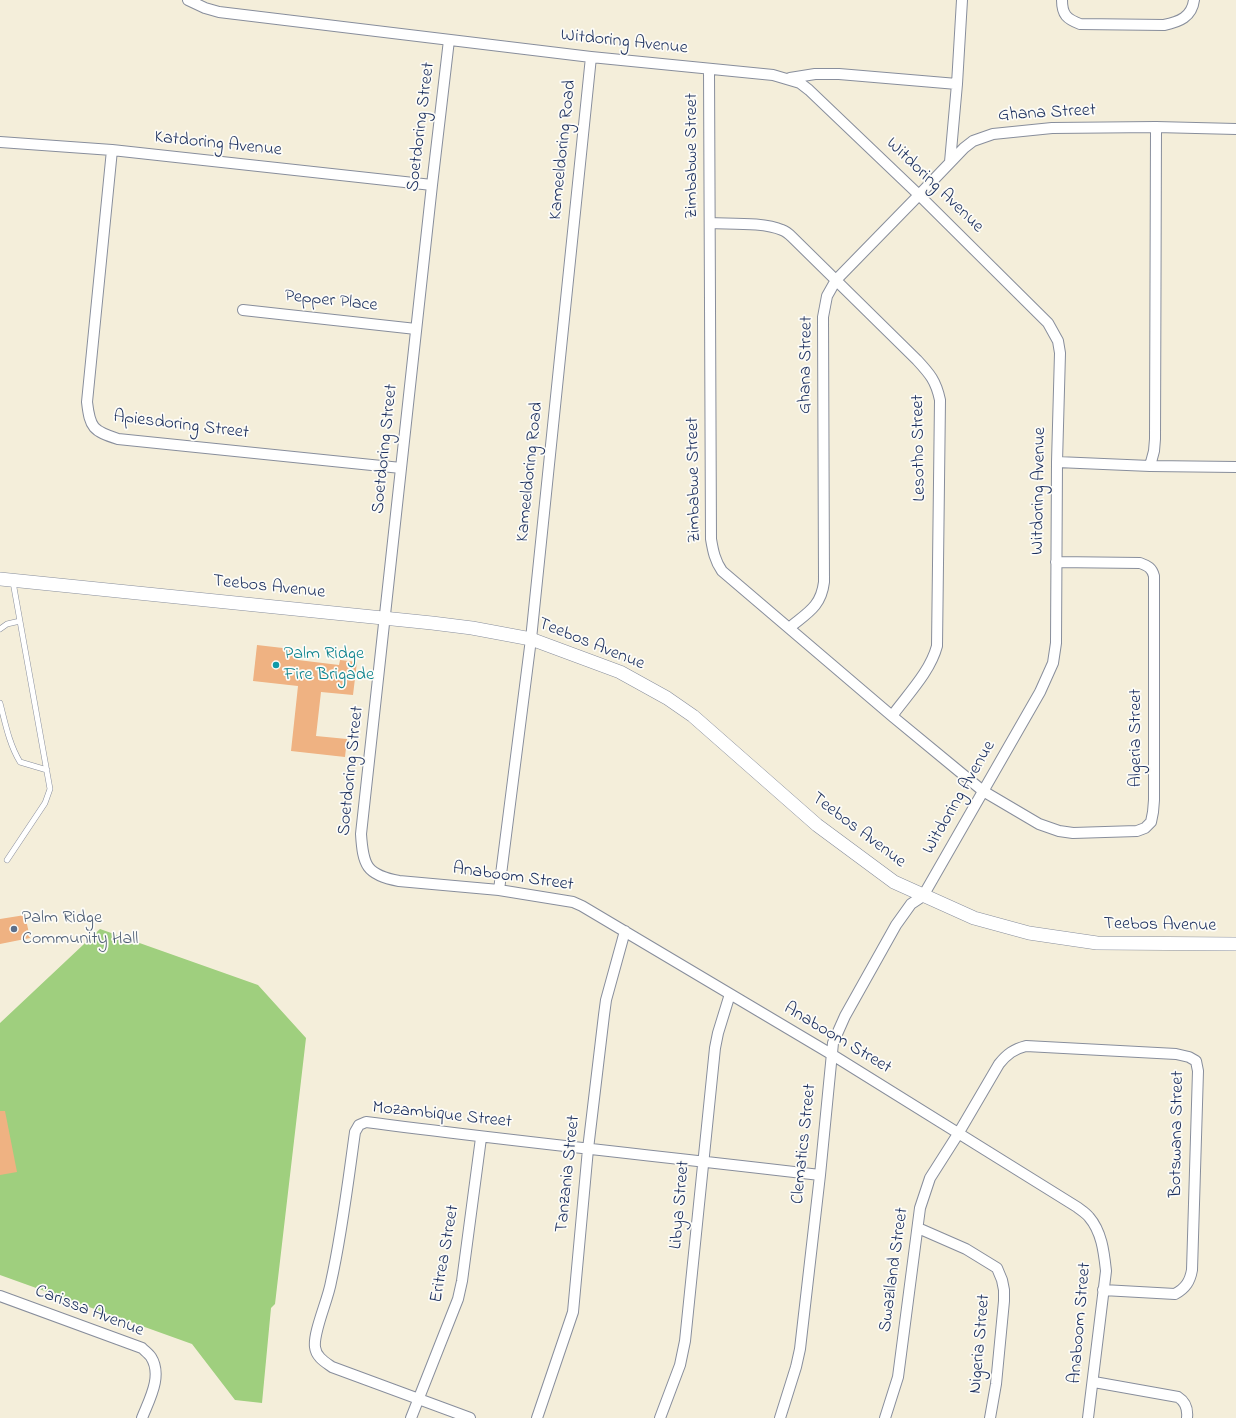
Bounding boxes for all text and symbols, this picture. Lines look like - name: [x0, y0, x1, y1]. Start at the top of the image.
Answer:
- street label: Witdoring Avenue: [559, 26, 689, 60]
- street label: Soetdoring Street: [403, 61, 441, 193]
- street label: Kameeldoring Road: [546, 79, 582, 221]
- street label: Zimbabwe Street: [682, 93, 704, 219]
- street label: Ghana Street: [997, 101, 1097, 127]
- street label: Katdoring Avenue: [153, 128, 283, 162]
- street label: Witdoring Avenue: [881, 134, 987, 238]
- street label: Pepper Place: [283, 286, 379, 318]
- street label: Ghana Street: [795, 316, 819, 414]
- street label: Soetdoring Street: [368, 383, 404, 515]
- street label: Lesotho Street: [908, 394, 932, 502]
- street label: Kameeldoring Road: [513, 401, 549, 543]
- street label: Apiesdoring Street: [112, 407, 250, 445]
- street label: Zimbabwe Street: [683, 417, 707, 543]
- street label: Witdoring Avenue: [1028, 427, 1052, 555]
- street label: Teebos Avenue: [212, 571, 326, 605]
- street label: Teebos Avenue: [535, 614, 647, 676]
- place label: Palm Ridge Fire Brigade: [284, 644, 374, 686]
- marker: Palm Ridge Fire Brigade: [271, 660, 281, 670]
- street label: Algeria Street: [1126, 689, 1148, 787]
- street label: Soetdoring Street: [334, 705, 370, 837]
- street label: Witdoring Avenue: [919, 737, 1001, 859]
- street label: Teebos Avenue: [806, 788, 910, 874]
- street label: Anaboom Street: [451, 859, 575, 897]
- place label: Palm Ridge Community Hall: [22, 908, 138, 950]
- street label: Teebos Avenue: [1103, 914, 1217, 938]
- marker: Palm Ridge Community Hall: [9, 924, 19, 934]
- street label: Anaboom Street: [779, 998, 895, 1080]
- street label: Botswana Street: [1166, 1070, 1190, 1198]
- street label: Clematics Street: [788, 1083, 822, 1205]
- street label: Mozambique Street: [371, 1098, 513, 1134]
- street label: Tanzania Street: [552, 1114, 586, 1234]
- street label: Libya Street: [666, 1160, 696, 1250]
- street label: Eritrea Street: [427, 1203, 465, 1305]
- street label: Swaziland Street: [876, 1206, 914, 1334]
- street label: Anaboom Street: [1065, 1261, 1097, 1385]
- street label: Carissa Avenue: [32, 1281, 146, 1343]
- street label: Nigeria Street: [966, 1293, 996, 1395]

